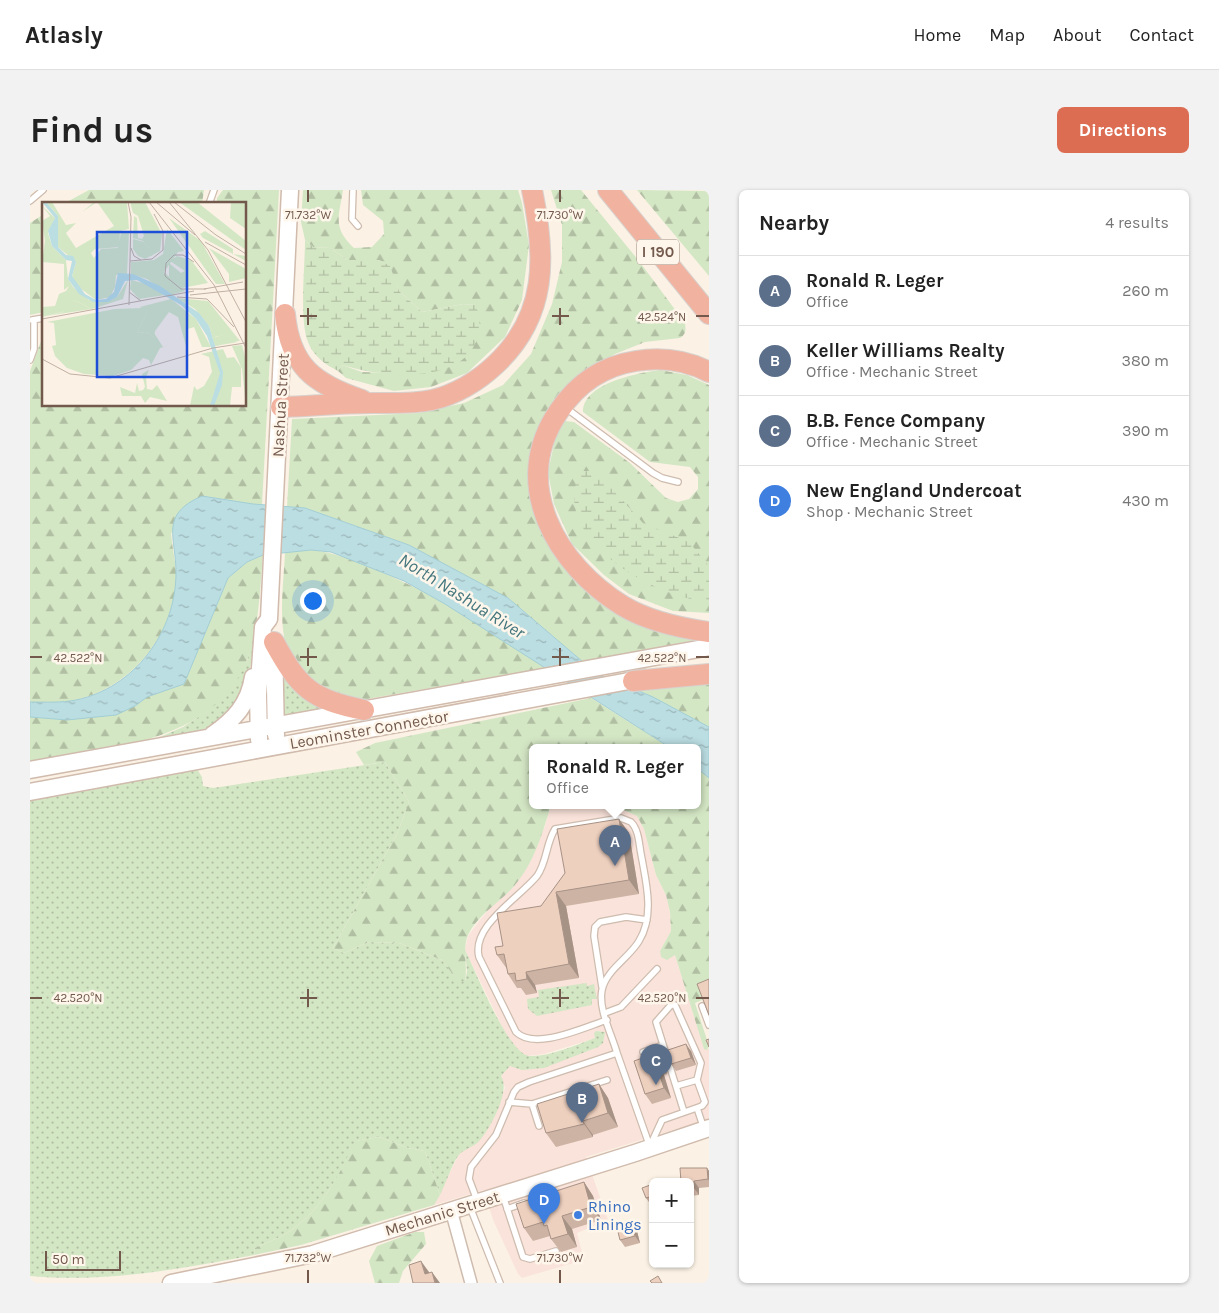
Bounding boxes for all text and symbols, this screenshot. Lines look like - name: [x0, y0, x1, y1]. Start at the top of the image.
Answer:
- text: Atlasly: [25, 21, 103, 49]
- text: Home: [913, 24, 961, 46]
- text: Map: [989, 24, 1025, 46]
- text: About: [1053, 24, 1102, 46]
- text: Contact: [1130, 24, 1194, 46]
- button: Directions: [1057, 107, 1189, 153]
- text: Find us: [30, 110, 153, 151]
- inset map: [42, 202, 246, 406]
- text: 71.732°W: [285, 208, 331, 222]
- text: 71.730°W: [537, 208, 583, 222]
- text: Nearby: [759, 211, 829, 235]
- text: 4 results: [1105, 213, 1169, 232]
- road number: I 190: [637, 240, 679, 264]
- text: Ronald R. Leger: [806, 270, 943, 292]
- text: A: [770, 281, 780, 300]
- text: 260 m: [1122, 281, 1169, 300]
- text: Office: [806, 292, 849, 311]
- text: 42.524°N: [638, 310, 686, 324]
- text: Keller Williams Realty: [806, 340, 1005, 362]
- text: B: [770, 351, 780, 370]
- text: 380 m: [1121, 351, 1169, 370]
- street label: Nashua Street: [268, 353, 293, 457]
- text: Office · Mechanic Street: [806, 362, 978, 381]
- text: B.B. Fence Company: [806, 410, 985, 432]
- text: C: [770, 421, 780, 440]
- text: 390 m: [1122, 421, 1169, 440]
- text: Office · Mechanic Street: [806, 432, 978, 451]
- text: New England Undercoat: [806, 480, 1022, 502]
- text: D: [770, 491, 780, 510]
- text: 430 m: [1122, 491, 1169, 510]
- text: Shop · Mechanic Street: [806, 502, 973, 521]
- water label: North Nashua River: [395, 548, 530, 644]
- your location: [300, 588, 326, 614]
- text: 42.522°N: [54, 651, 102, 665]
- text: 42.522°N: [638, 651, 686, 665]
- street label: Leominster Connector: [288, 706, 450, 753]
- popup: [529, 744, 701, 809]
- text: Ronald R. Leger: [546, 756, 684, 778]
- text: Office: [546, 778, 589, 797]
- pin: A: [599, 825, 631, 866]
- text: 42.520°N: [54, 991, 102, 1005]
- text: 42.520°N: [638, 991, 686, 1005]
- pin: C: [640, 1044, 672, 1085]
- pin: B: [566, 1082, 598, 1123]
- map controls: [649, 1178, 694, 1268]
- button: +: [649, 1178, 694, 1223]
- pin: D: [528, 1183, 560, 1224]
- street label: Mechanic Street: [383, 1187, 502, 1240]
- place label: Rhino Linings: [588, 1197, 642, 1234]
- marker: Rhino Linings: [572, 1209, 584, 1221]
- button: −: [649, 1223, 694, 1268]
- scale bar: [45, 1248, 121, 1271]
- text: 50 m: [52, 1251, 85, 1268]
- text: 71.732°W: [285, 1251, 331, 1265]
- text: 71.730°W: [537, 1251, 583, 1265]

